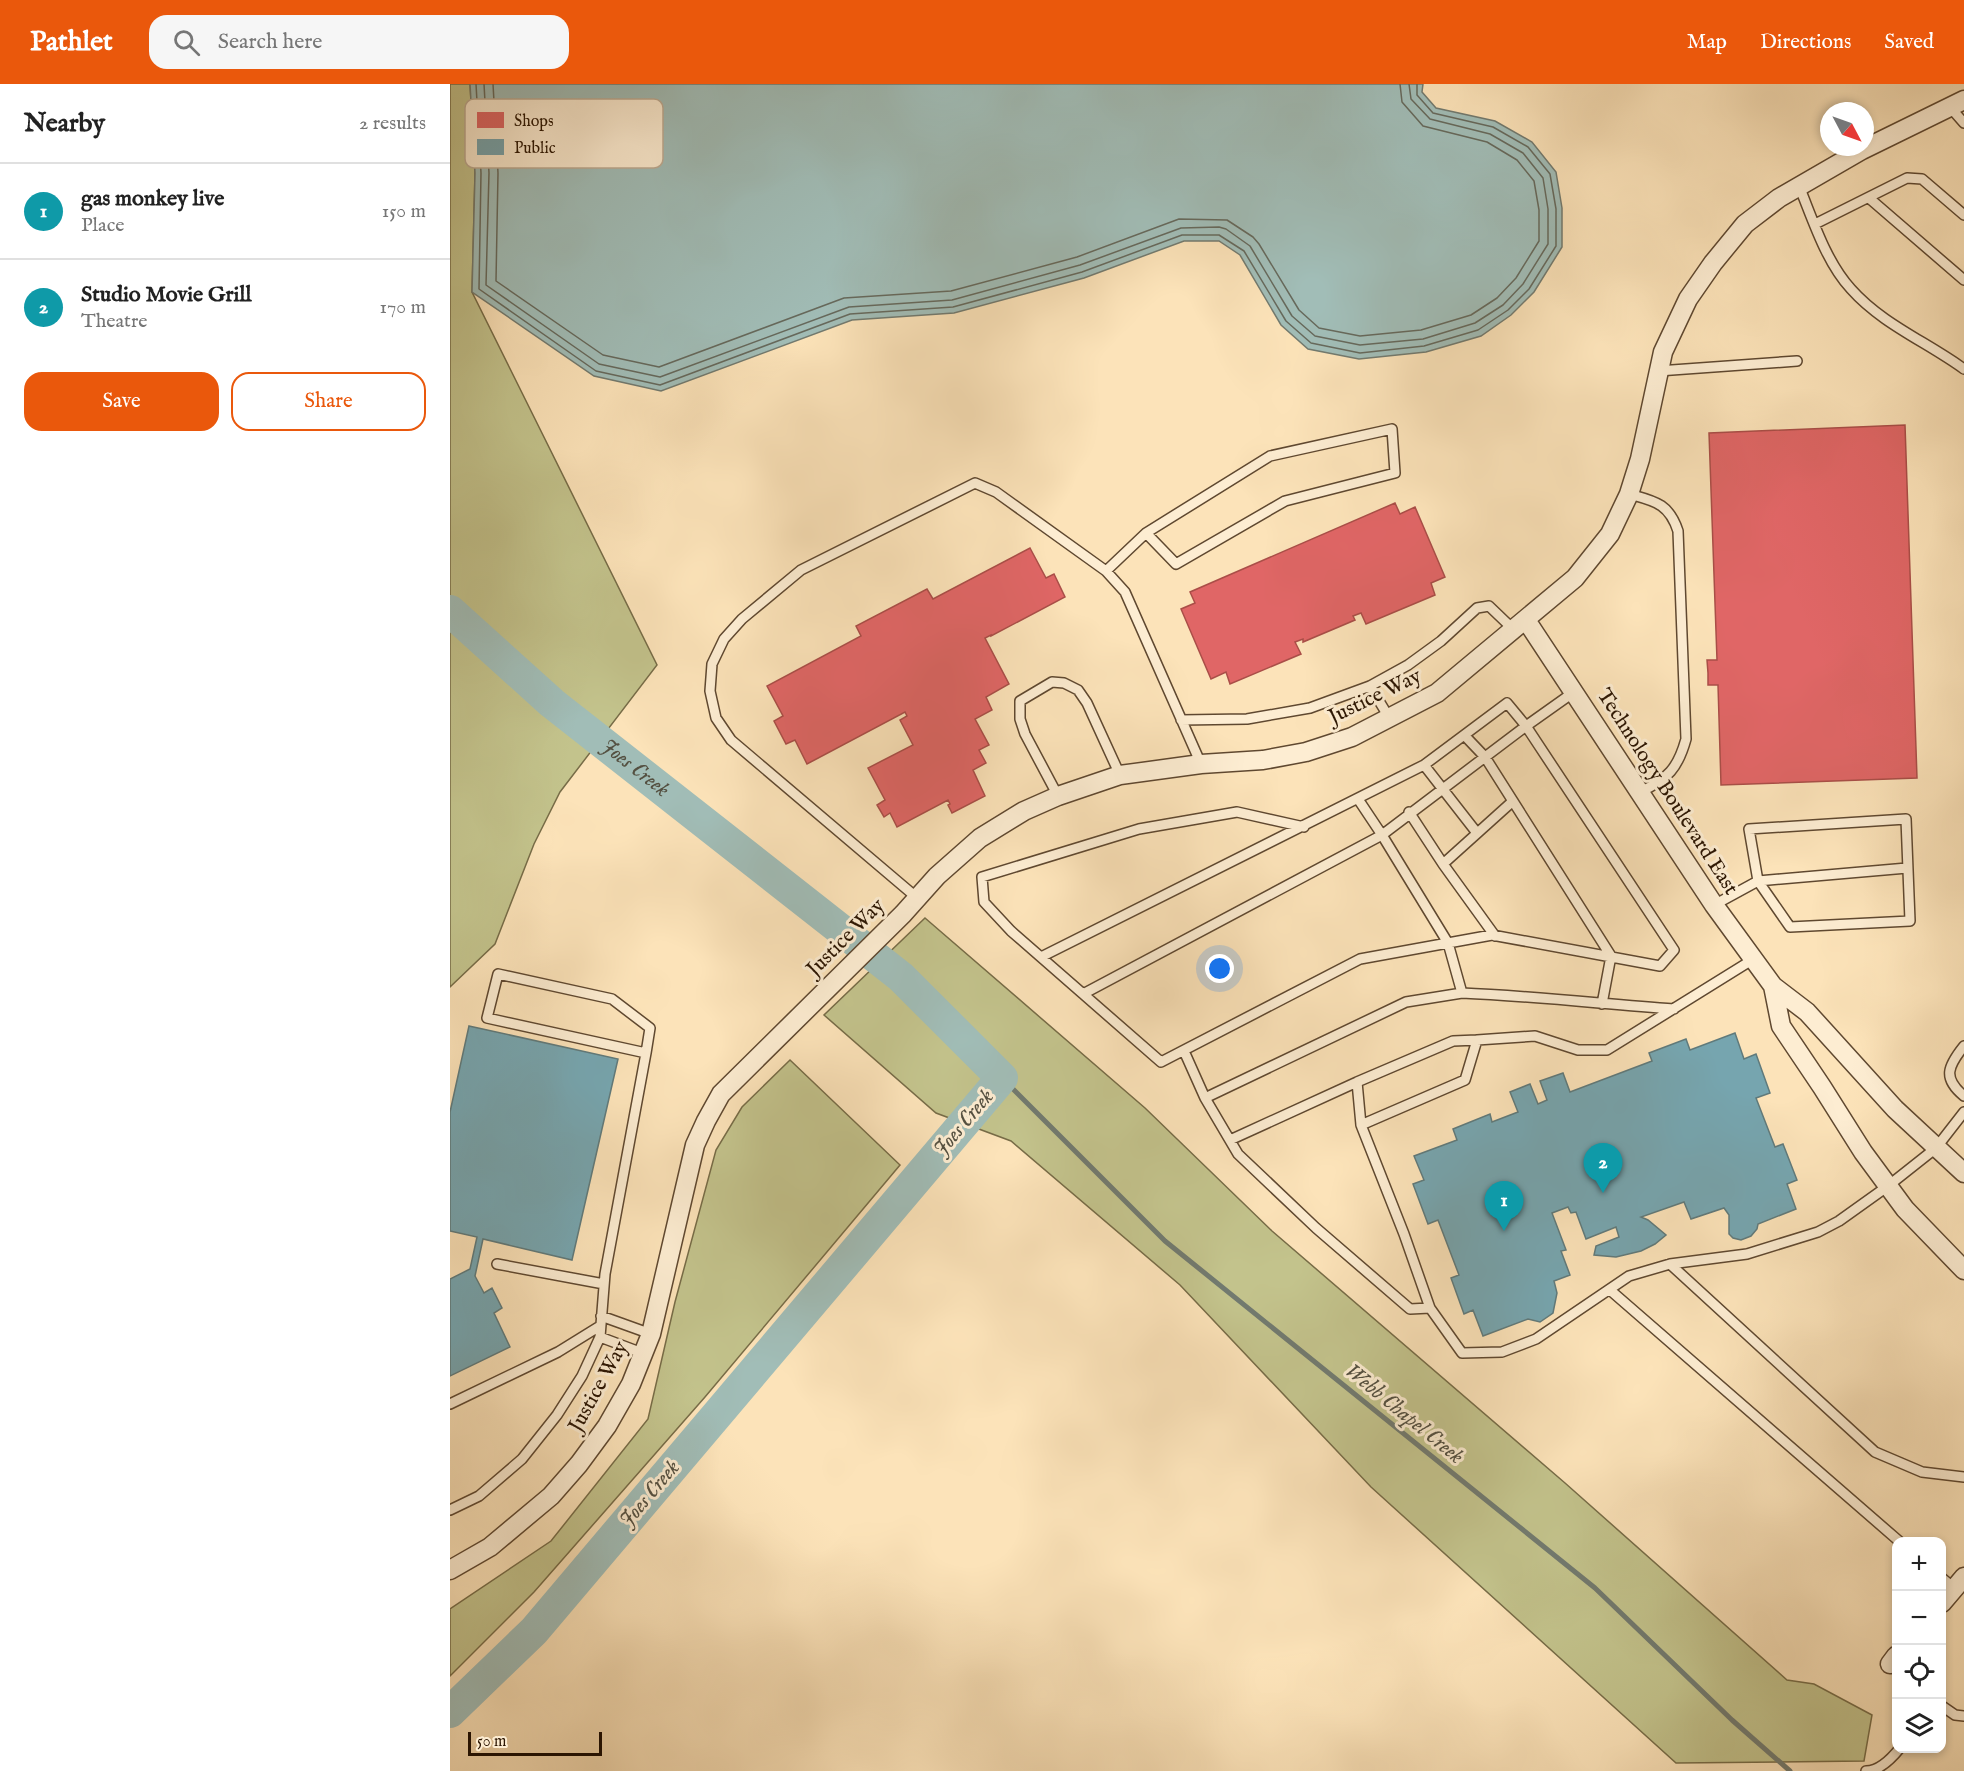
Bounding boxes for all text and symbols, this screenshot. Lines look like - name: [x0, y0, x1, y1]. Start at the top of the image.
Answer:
- search box: [149, 15, 569, 69]
- text: Pathlet: [30, 25, 113, 60]
- icon: search: [170, 26, 203, 59]
- text: Search here: [218, 28, 322, 56]
- text: Map: [1687, 29, 1727, 56]
- text: Directions: [1760, 29, 1851, 56]
- text: Saved: [1884, 29, 1934, 56]
- legend: [465, 99, 663, 168]
- north arrow: [1820, 102, 1874, 156]
- text: Nearby: [24, 107, 105, 140]
- text: 2 results: [359, 111, 426, 136]
- text: Shops: [514, 112, 554, 132]
- text: Public: [514, 139, 556, 159]
- text: gas monkey live: [81, 185, 224, 213]
- text: 1: [40, 199, 47, 224]
- text: 150 m: [382, 199, 426, 224]
- text: Place: [81, 213, 124, 238]
- text: Studio Movie Grill: [81, 281, 251, 309]
- text: 2: [39, 295, 48, 320]
- text: 170 m: [380, 295, 426, 320]
- text: Theatre: [81, 309, 147, 334]
- button: Save: [24, 372, 219, 431]
- button: Share: [231, 372, 426, 431]
- street label: Justice Way: [1322, 663, 1427, 732]
- street label: Technology Boulevard East: [1590, 684, 1744, 900]
- water label: Joes Creek: [595, 733, 675, 804]
- street label: Justice Way: [800, 893, 891, 984]
- your location: [1205, 954, 1234, 983]
- water label: Joes Creek: [928, 1083, 1000, 1162]
- pin: 2: [1584, 1144, 1622, 1193]
- pin: 1: [1484, 1182, 1524, 1231]
- street label: Justice Way: [562, 1336, 635, 1439]
- water label: Webb Chapel Creek: [1339, 1357, 1469, 1471]
- water label: Joes Creek: [614, 1454, 686, 1533]
- map controls: [1892, 1537, 1946, 1753]
- button: +: [1892, 1537, 1946, 1591]
- button: −: [1892, 1591, 1946, 1645]
- button: locate: [1892, 1645, 1946, 1699]
- button: layers: [1892, 1699, 1946, 1753]
- scale bar: [468, 1729, 602, 1756]
- text: 50 m: [477, 1732, 506, 1752]

